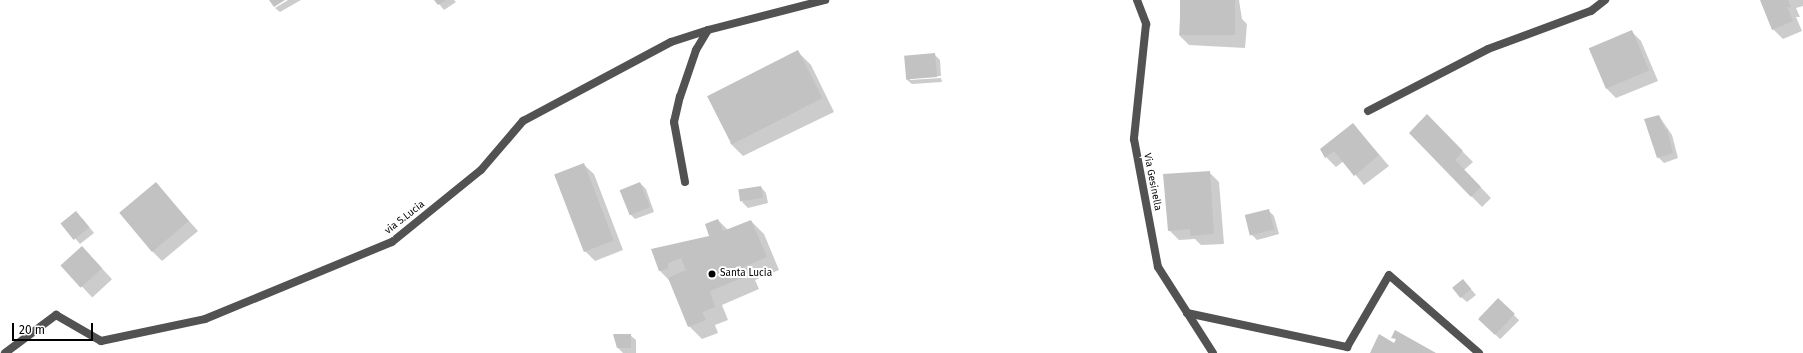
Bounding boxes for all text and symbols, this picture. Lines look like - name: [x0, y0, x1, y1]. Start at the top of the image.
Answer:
- street label: Via Gesinella: [1141, 152, 1163, 212]
- street label: via S.Lucia: [383, 199, 427, 237]
- place label: Santa Lucia: [720, 268, 772, 280]
- marker: Santa Lucia: [707, 269, 717, 279]
- scale bar: [14, 315, 95, 341]
- text: 20 m: [19, 323, 45, 337]

